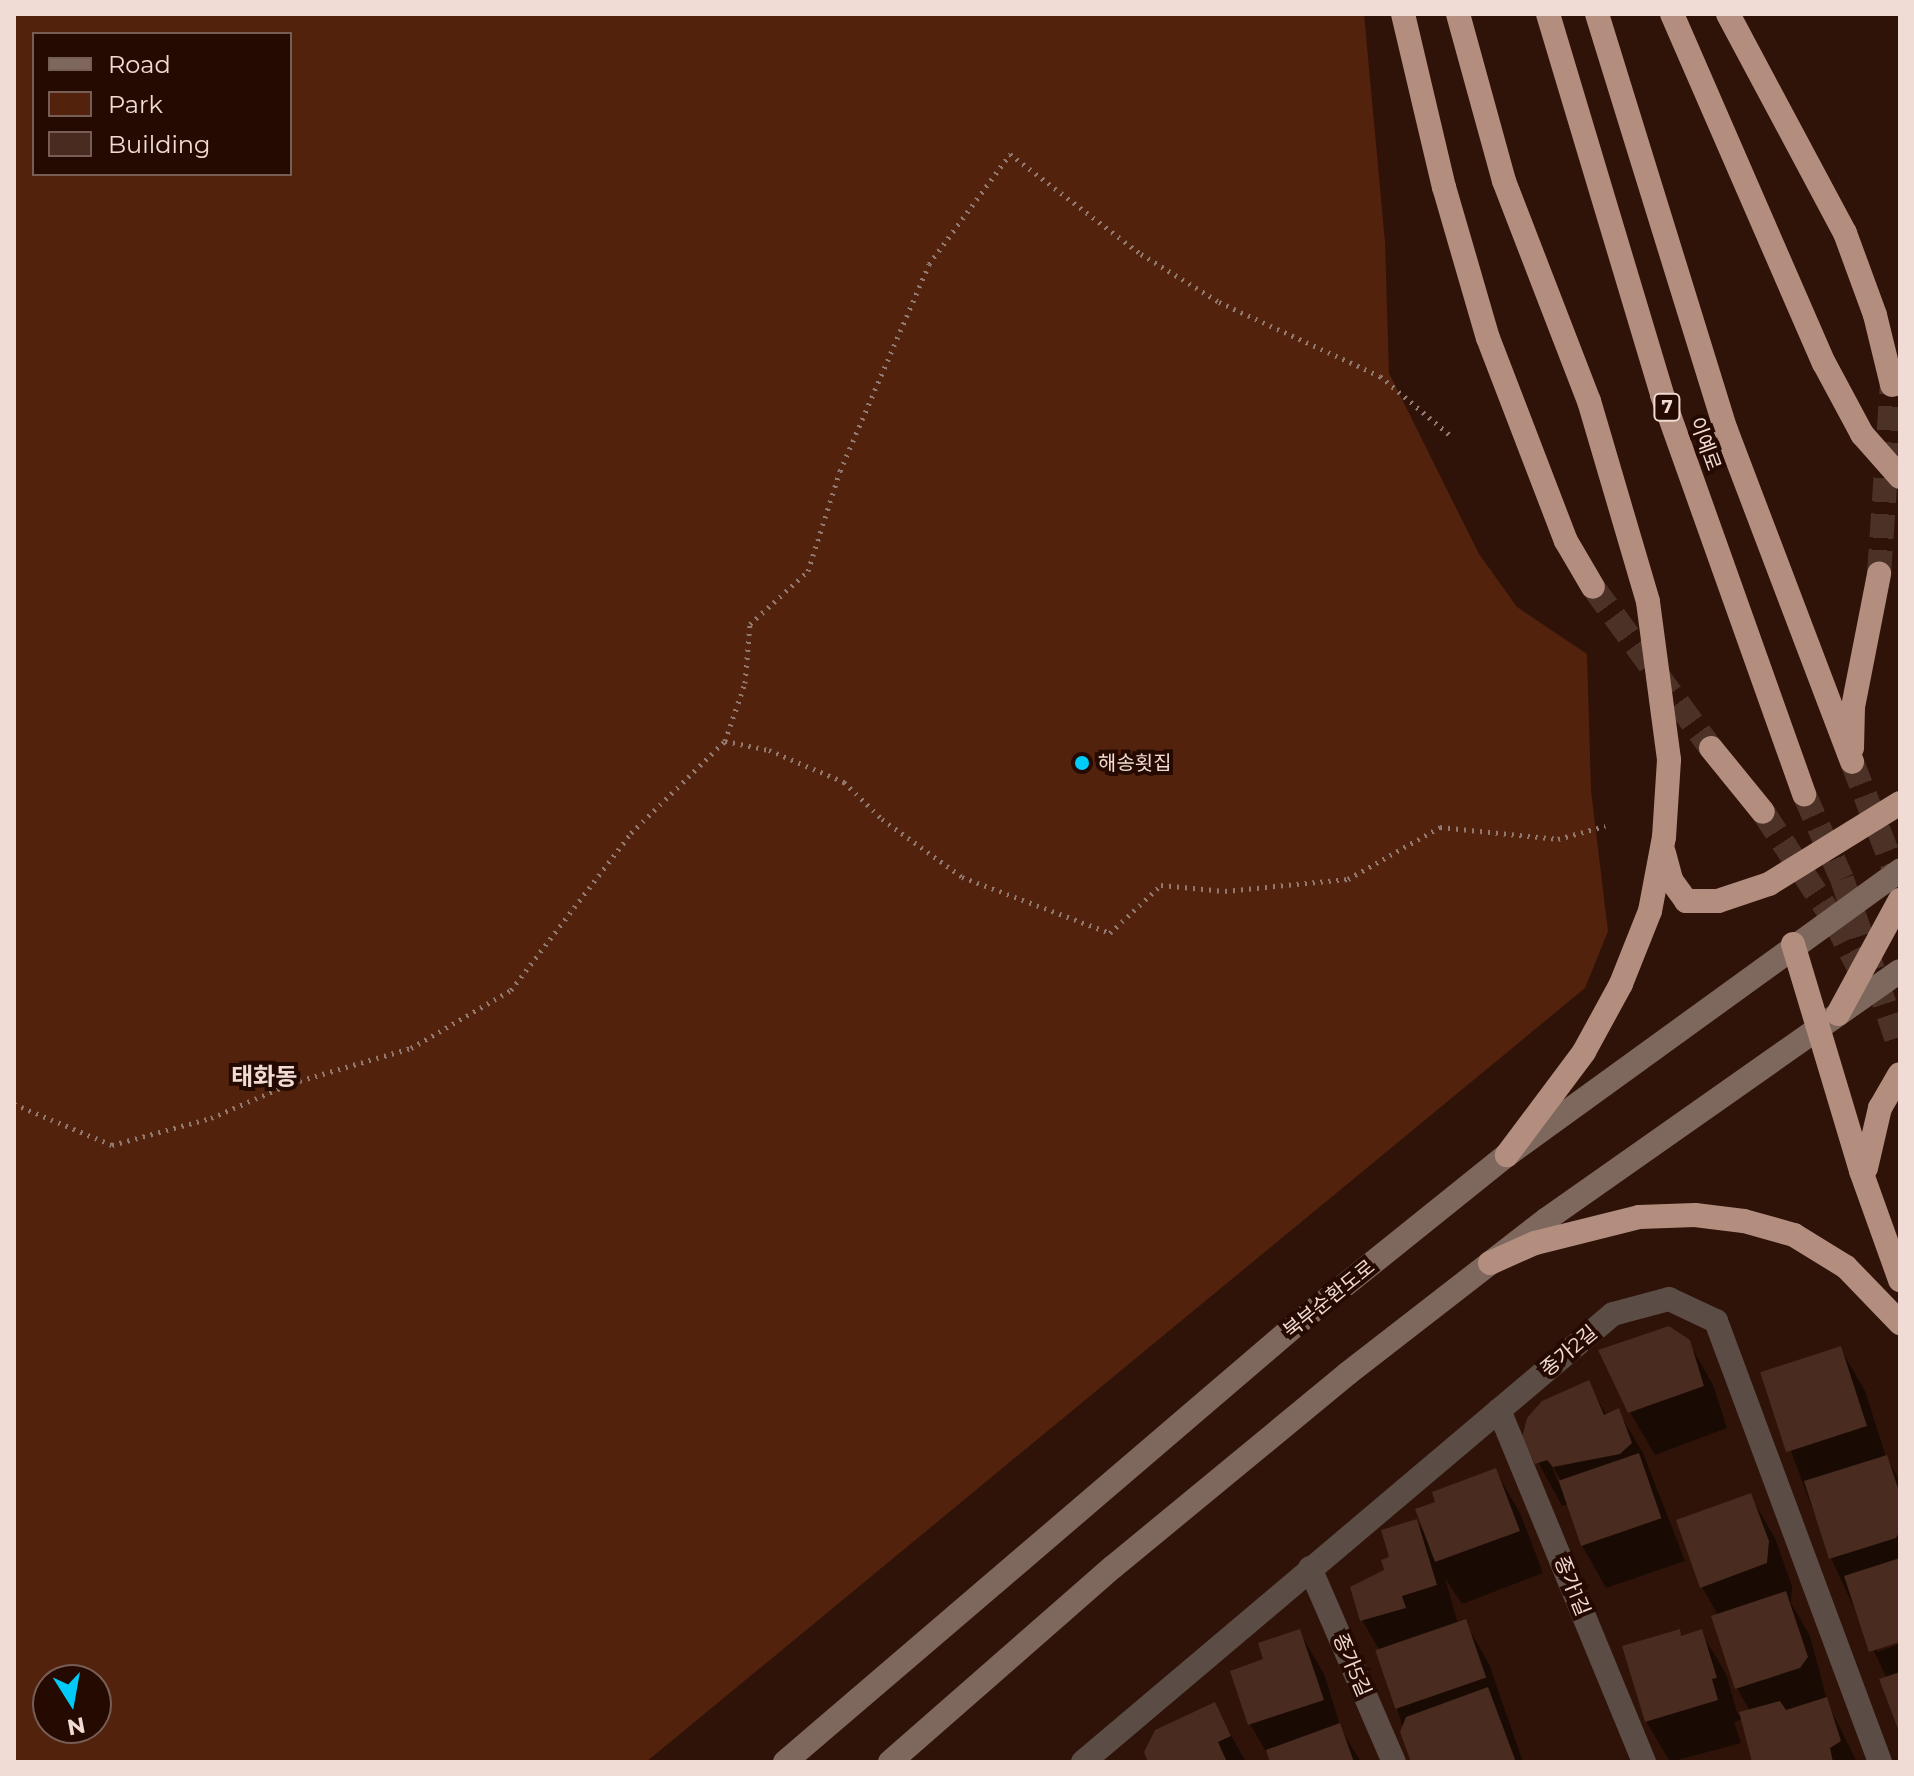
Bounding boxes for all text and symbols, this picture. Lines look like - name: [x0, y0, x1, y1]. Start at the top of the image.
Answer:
- legend: [32, 32, 292, 176]
- text: Road: [108, 50, 171, 79]
- text: Park: [108, 90, 163, 119]
- text: Building: [108, 130, 211, 159]
- road number: 7: [1653, 393, 1681, 421]
- street label: 이예로: [1684, 414, 1726, 474]
- place label: 해송횟집: [1098, 751, 1172, 775]
- marker: 해송횟집: [1073, 754, 1091, 772]
- district label: 태화동: [231, 1063, 297, 1091]
- street label: 북부순환도로: [1279, 1255, 1379, 1343]
- street label: 종가2길: [1536, 1320, 1602, 1382]
- street label: 종가1길: [1549, 1553, 1595, 1619]
- street label: 종가5길: [1328, 1630, 1376, 1700]
- north arrow: [32, 1664, 112, 1744]
- text: N: [65, 1711, 88, 1741]

